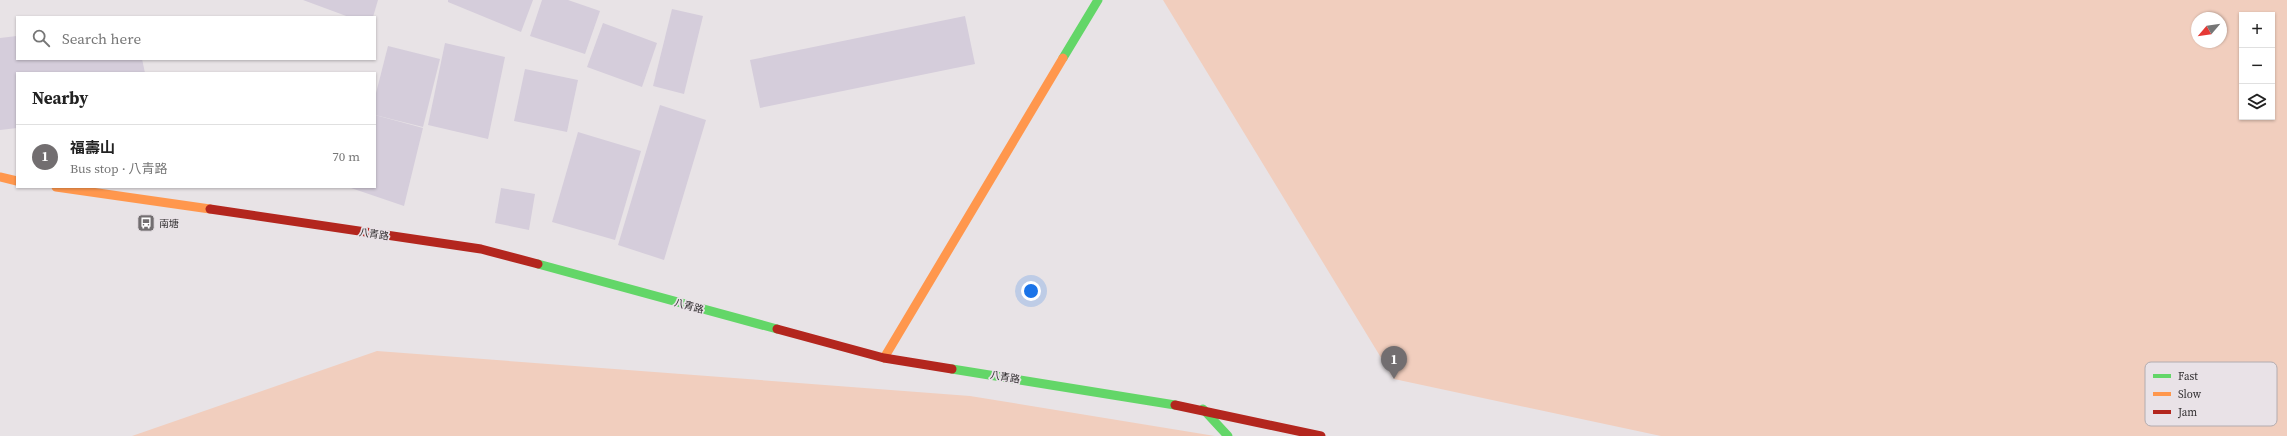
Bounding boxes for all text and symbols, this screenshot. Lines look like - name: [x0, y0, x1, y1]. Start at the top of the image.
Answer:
- north arrow: [2191, 12, 2227, 48]
- map controls: [2239, 12, 2275, 120]
- button: +: [2239, 12, 2275, 48]
- search box: [16, 16, 376, 60]
- icon: search: [30, 27, 52, 49]
- text: Search here: [62, 28, 141, 49]
- button: −: [2239, 48, 2275, 84]
- button: layers: [2239, 84, 2275, 120]
- text: Nearby: [32, 86, 88, 110]
- text: 福壽山: [70, 137, 115, 158]
- text: 1: [41, 148, 49, 165]
- text: 70 m: [332, 148, 360, 165]
- text: Bus stop · 八青路: [70, 160, 168, 177]
- bus stop icon: 南塘: [136, 213, 156, 233]
- place label: 南塘: [159, 217, 179, 230]
- street label: 八青路: [358, 225, 390, 243]
- your location: [1021, 281, 1041, 301]
- street label: 八青路: [673, 296, 705, 316]
- pin: 1: [1381, 346, 1407, 379]
- legend: [2145, 362, 2277, 426]
- street label: 八青路: [989, 368, 1021, 386]
- text: Fast: [2178, 369, 2198, 384]
- text: Slow: [2178, 387, 2202, 402]
- text: Jam: [2177, 405, 2197, 420]

